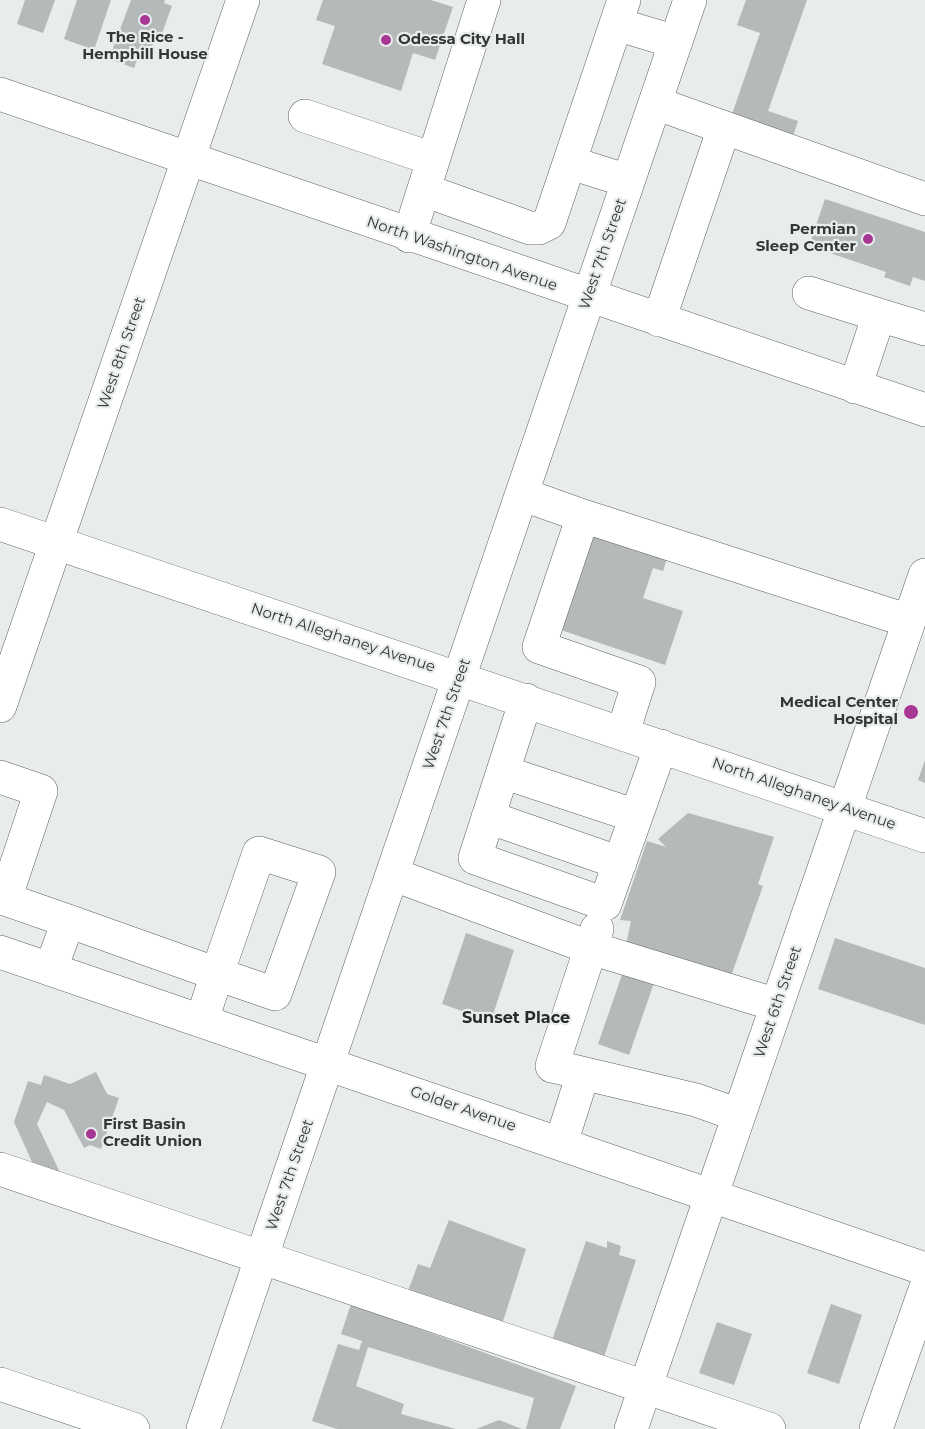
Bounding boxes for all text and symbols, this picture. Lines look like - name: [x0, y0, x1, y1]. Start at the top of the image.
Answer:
- marker: The Rice - Hemphill House: [138, 13, 152, 27]
- place label: The Rice - Hemphill House: [82, 29, 208, 64]
- place label: Odessa City Hall: [398, 31, 525, 49]
- marker: Odessa City Hall: [379, 33, 393, 47]
- street label: West 7th Street: [576, 196, 630, 312]
- street label: North Washington Avenue: [364, 213, 560, 295]
- place label: Permian Sleep Center: [756, 221, 856, 256]
- marker: Permian Sleep Center: [861, 232, 875, 246]
- street label: West 8th Street: [94, 295, 150, 411]
- street label: North Alleghaney Avenue: [248, 600, 438, 676]
- street label: West 7th Street: [420, 656, 474, 772]
- place label: Medical Center Hospital: [780, 694, 898, 729]
- marker: Medical Center Hospital: [902, 703, 920, 721]
- street label: North Alleghaney Avenue: [710, 754, 898, 834]
- street label: West 6th Street: [750, 944, 806, 1060]
- district label: Sunset Place: [462, 1008, 570, 1028]
- street label: Golder Avenue: [408, 1082, 518, 1136]
- place label: First Basin Credit Union: [103, 1116, 202, 1151]
- street label: West 7th Street: [263, 1117, 317, 1233]
- marker: First Basin Credit Union: [84, 1127, 98, 1141]

